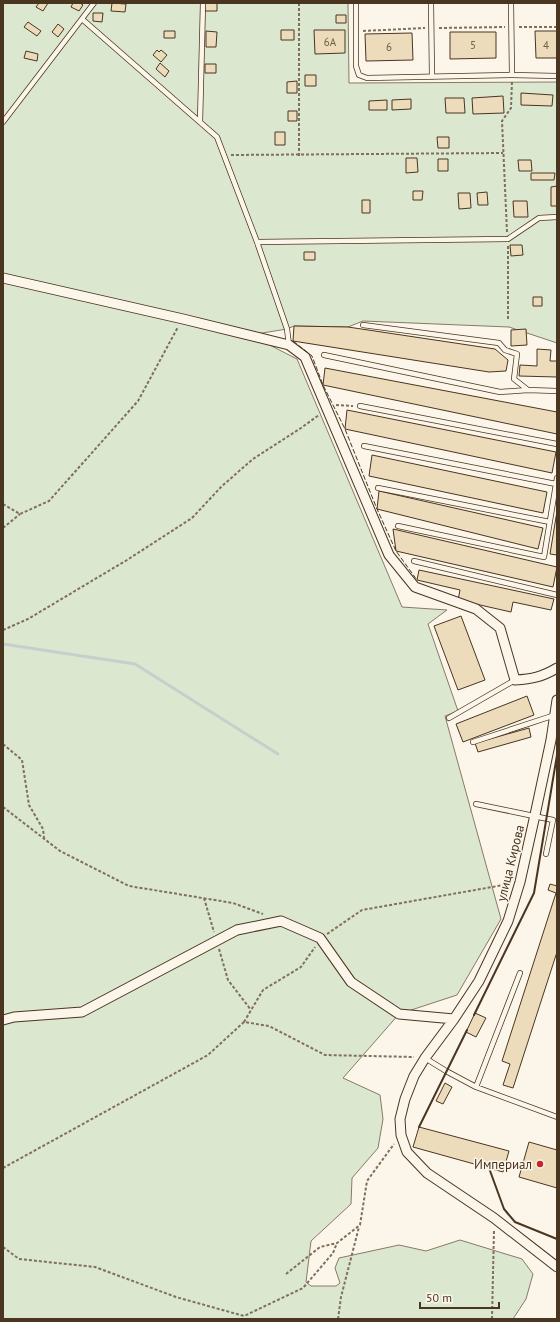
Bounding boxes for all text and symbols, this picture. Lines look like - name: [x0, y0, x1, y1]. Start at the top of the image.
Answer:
- house number: 6А: [324, 35, 337, 49]
- house number: 5: [470, 38, 476, 52]
- house number: 4: [543, 38, 549, 52]
- house number: 6: [386, 40, 392, 54]
- street label: улица Кирова: [493, 823, 528, 903]
- place label: Империал: [474, 1156, 532, 1173]
- marker: Империал: [535, 1159, 545, 1169]
- scale bar: [420, 1284, 499, 1310]
- text: 50 m: [426, 1290, 452, 1305]

